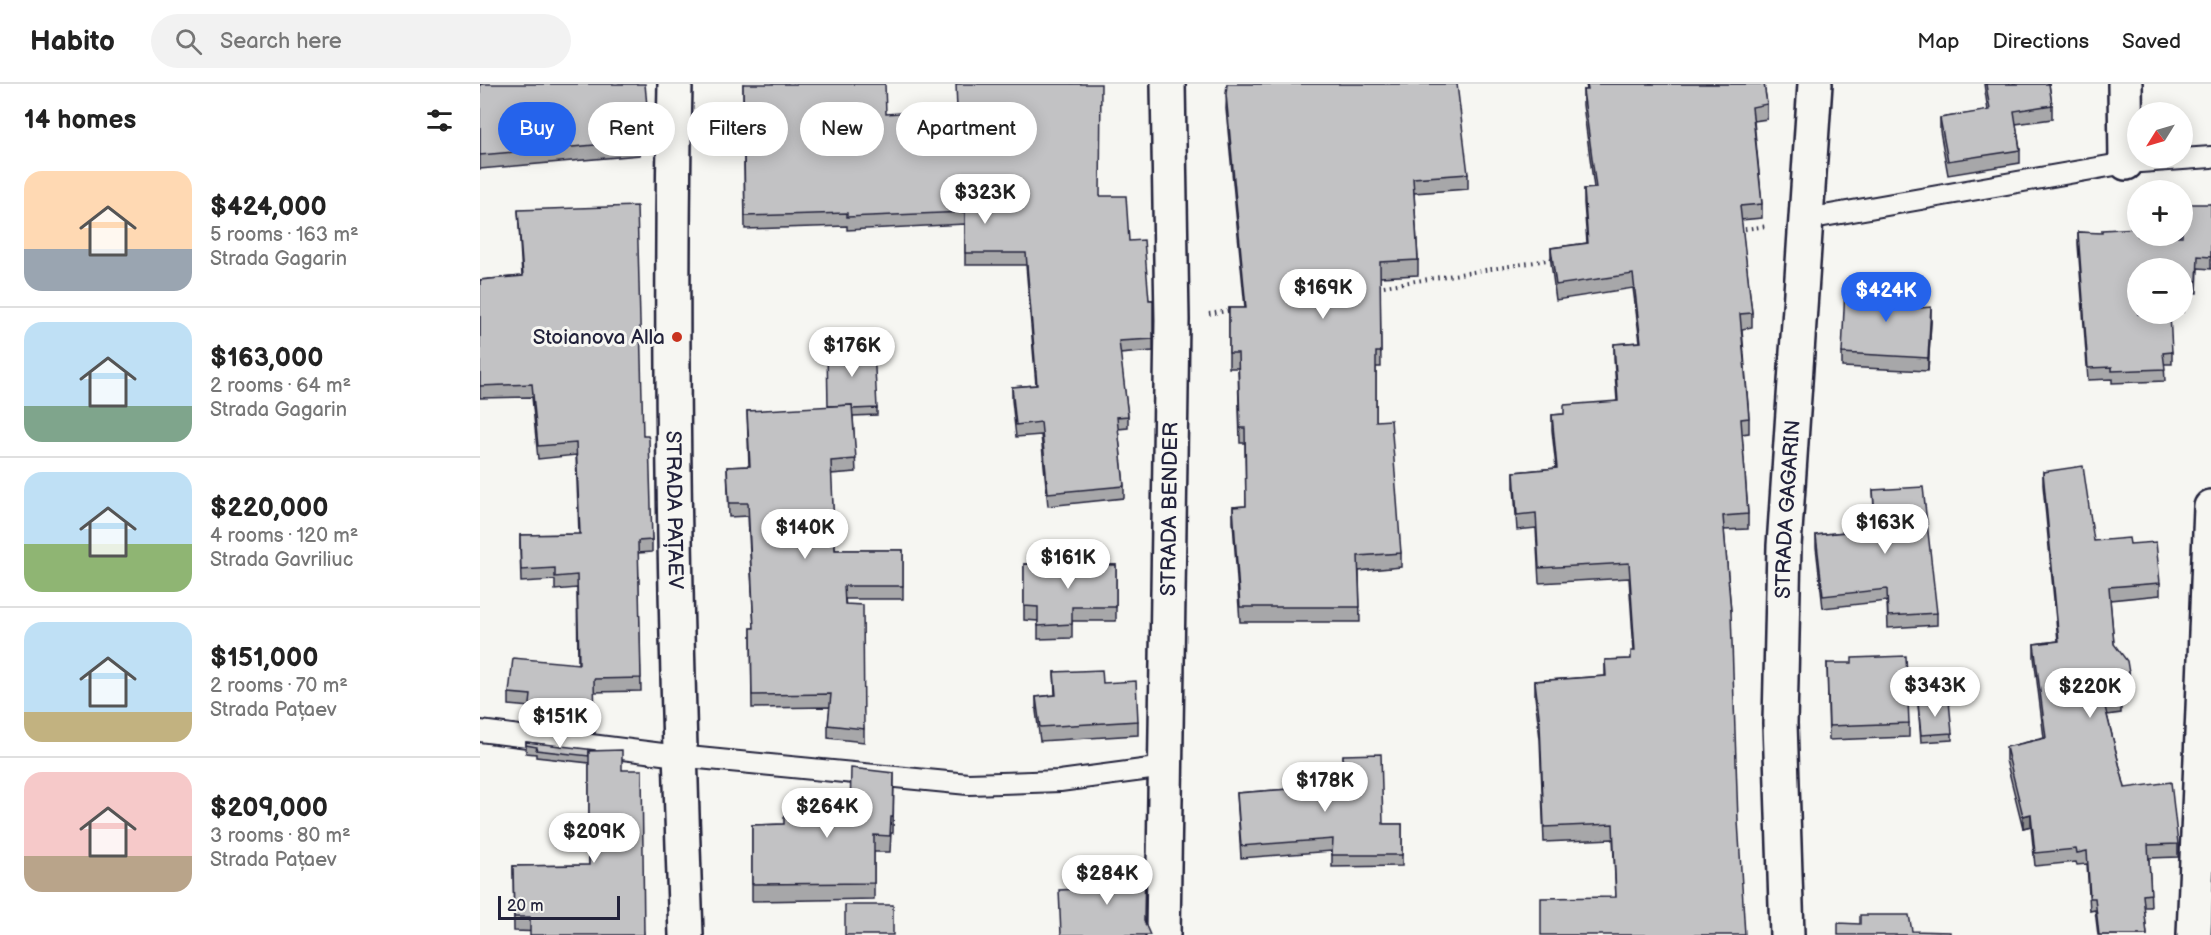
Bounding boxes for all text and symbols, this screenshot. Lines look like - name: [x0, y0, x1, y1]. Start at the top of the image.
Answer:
- search box: [151, 14, 571, 68]
- text: Habito: [30, 25, 115, 58]
- icon: search: [172, 25, 205, 58]
- text: Search here: [220, 28, 342, 55]
- text: Map: [1917, 29, 1960, 54]
- text: Directions: [1993, 29, 2089, 54]
- text: Saved: [2122, 29, 2181, 54]
- chip: Buy: [498, 102, 576, 156]
- chip: Rent: [588, 102, 675, 156]
- chip: Filters: [687, 102, 788, 156]
- chip: New: [800, 102, 884, 156]
- chip: Apartment: [896, 102, 1037, 156]
- north arrow: [2127, 102, 2193, 168]
- map controls: [2127, 102, 2193, 324]
- icon: filters: [423, 104, 456, 137]
- text: 14 homes: [24, 105, 136, 136]
- pin: $323K: [943, 174, 1027, 225]
- button: +: [2127, 180, 2193, 246]
- text: $323K: [954, 181, 1016, 205]
- text: $424,000: [210, 192, 327, 223]
- icon: home: [72, 195, 144, 267]
- text: 5 rooms · 163 m²: [210, 223, 359, 247]
- text: Strada Gagarin: [210, 247, 347, 271]
- button: −: [2127, 258, 2193, 324]
- pin: $169K: [1281, 269, 1365, 320]
- pin: $424K: [1844, 272, 1928, 323]
- text: $169K: [1293, 276, 1353, 300]
- text: $424K: [1855, 279, 1917, 303]
- place label: Stoianova Alla: [533, 325, 665, 350]
- pin: $176K: [810, 327, 894, 378]
- marker: Stoianova Alla: [670, 330, 684, 344]
- text: $176K: [823, 334, 881, 358]
- text: $163,000: [210, 343, 323, 374]
- icon: home: [72, 346, 144, 418]
- text: 2 rooms · 64 m²: [210, 374, 351, 398]
- text: Strada Gagarin: [210, 398, 347, 422]
- street label: STRADA GAGARIN: [1771, 419, 1805, 599]
- street label: STRADA BENDER: [1156, 422, 1184, 596]
- street label: STRADA PAȚAEV: [660, 431, 688, 590]
- text: $220,000: [210, 493, 328, 524]
- icon: home: [72, 496, 144, 568]
- pin: $163K: [1843, 504, 1927, 555]
- pin: $140K: [763, 509, 847, 560]
- text: $163K: [1856, 511, 1915, 535]
- text: $140K: [775, 516, 835, 540]
- text: 4 rooms · 120 m²: [210, 524, 359, 548]
- pin: $161K: [1026, 539, 1110, 590]
- text: $161K: [1040, 546, 1096, 570]
- text: Strada Gavriliuc: [210, 548, 353, 572]
- text: $151,000: [210, 643, 318, 674]
- icon: home: [72, 646, 144, 718]
- pin: $343K: [1893, 667, 1977, 718]
- pin: $220K: [2048, 668, 2132, 719]
- text: 2 rooms · 70 m²: [210, 674, 348, 698]
- text: $343K: [1904, 674, 1966, 698]
- text: $220K: [2059, 675, 2121, 699]
- text: Strada Pațaev: [210, 698, 337, 722]
- pin: $151K: [518, 698, 602, 749]
- text: $151K: [532, 705, 588, 729]
- pin: $178K: [1283, 762, 1367, 813]
- text: $178K: [1296, 769, 1354, 793]
- pin: $264K: [785, 788, 869, 839]
- text: $209,000: [210, 793, 328, 824]
- text: $264K: [796, 795, 858, 819]
- icon: home: [72, 796, 144, 868]
- pin: $209K: [552, 813, 636, 864]
- text: $209K: [563, 820, 625, 844]
- text: 3 rooms · 80 m²: [210, 824, 351, 848]
- text: Strada Pațaev: [210, 848, 337, 872]
- pin: $284K: [1065, 855, 1149, 906]
- text: $284K: [1076, 862, 1138, 886]
- scale bar: [498, 893, 620, 920]
- text: 20 m: [507, 897, 543, 916]

